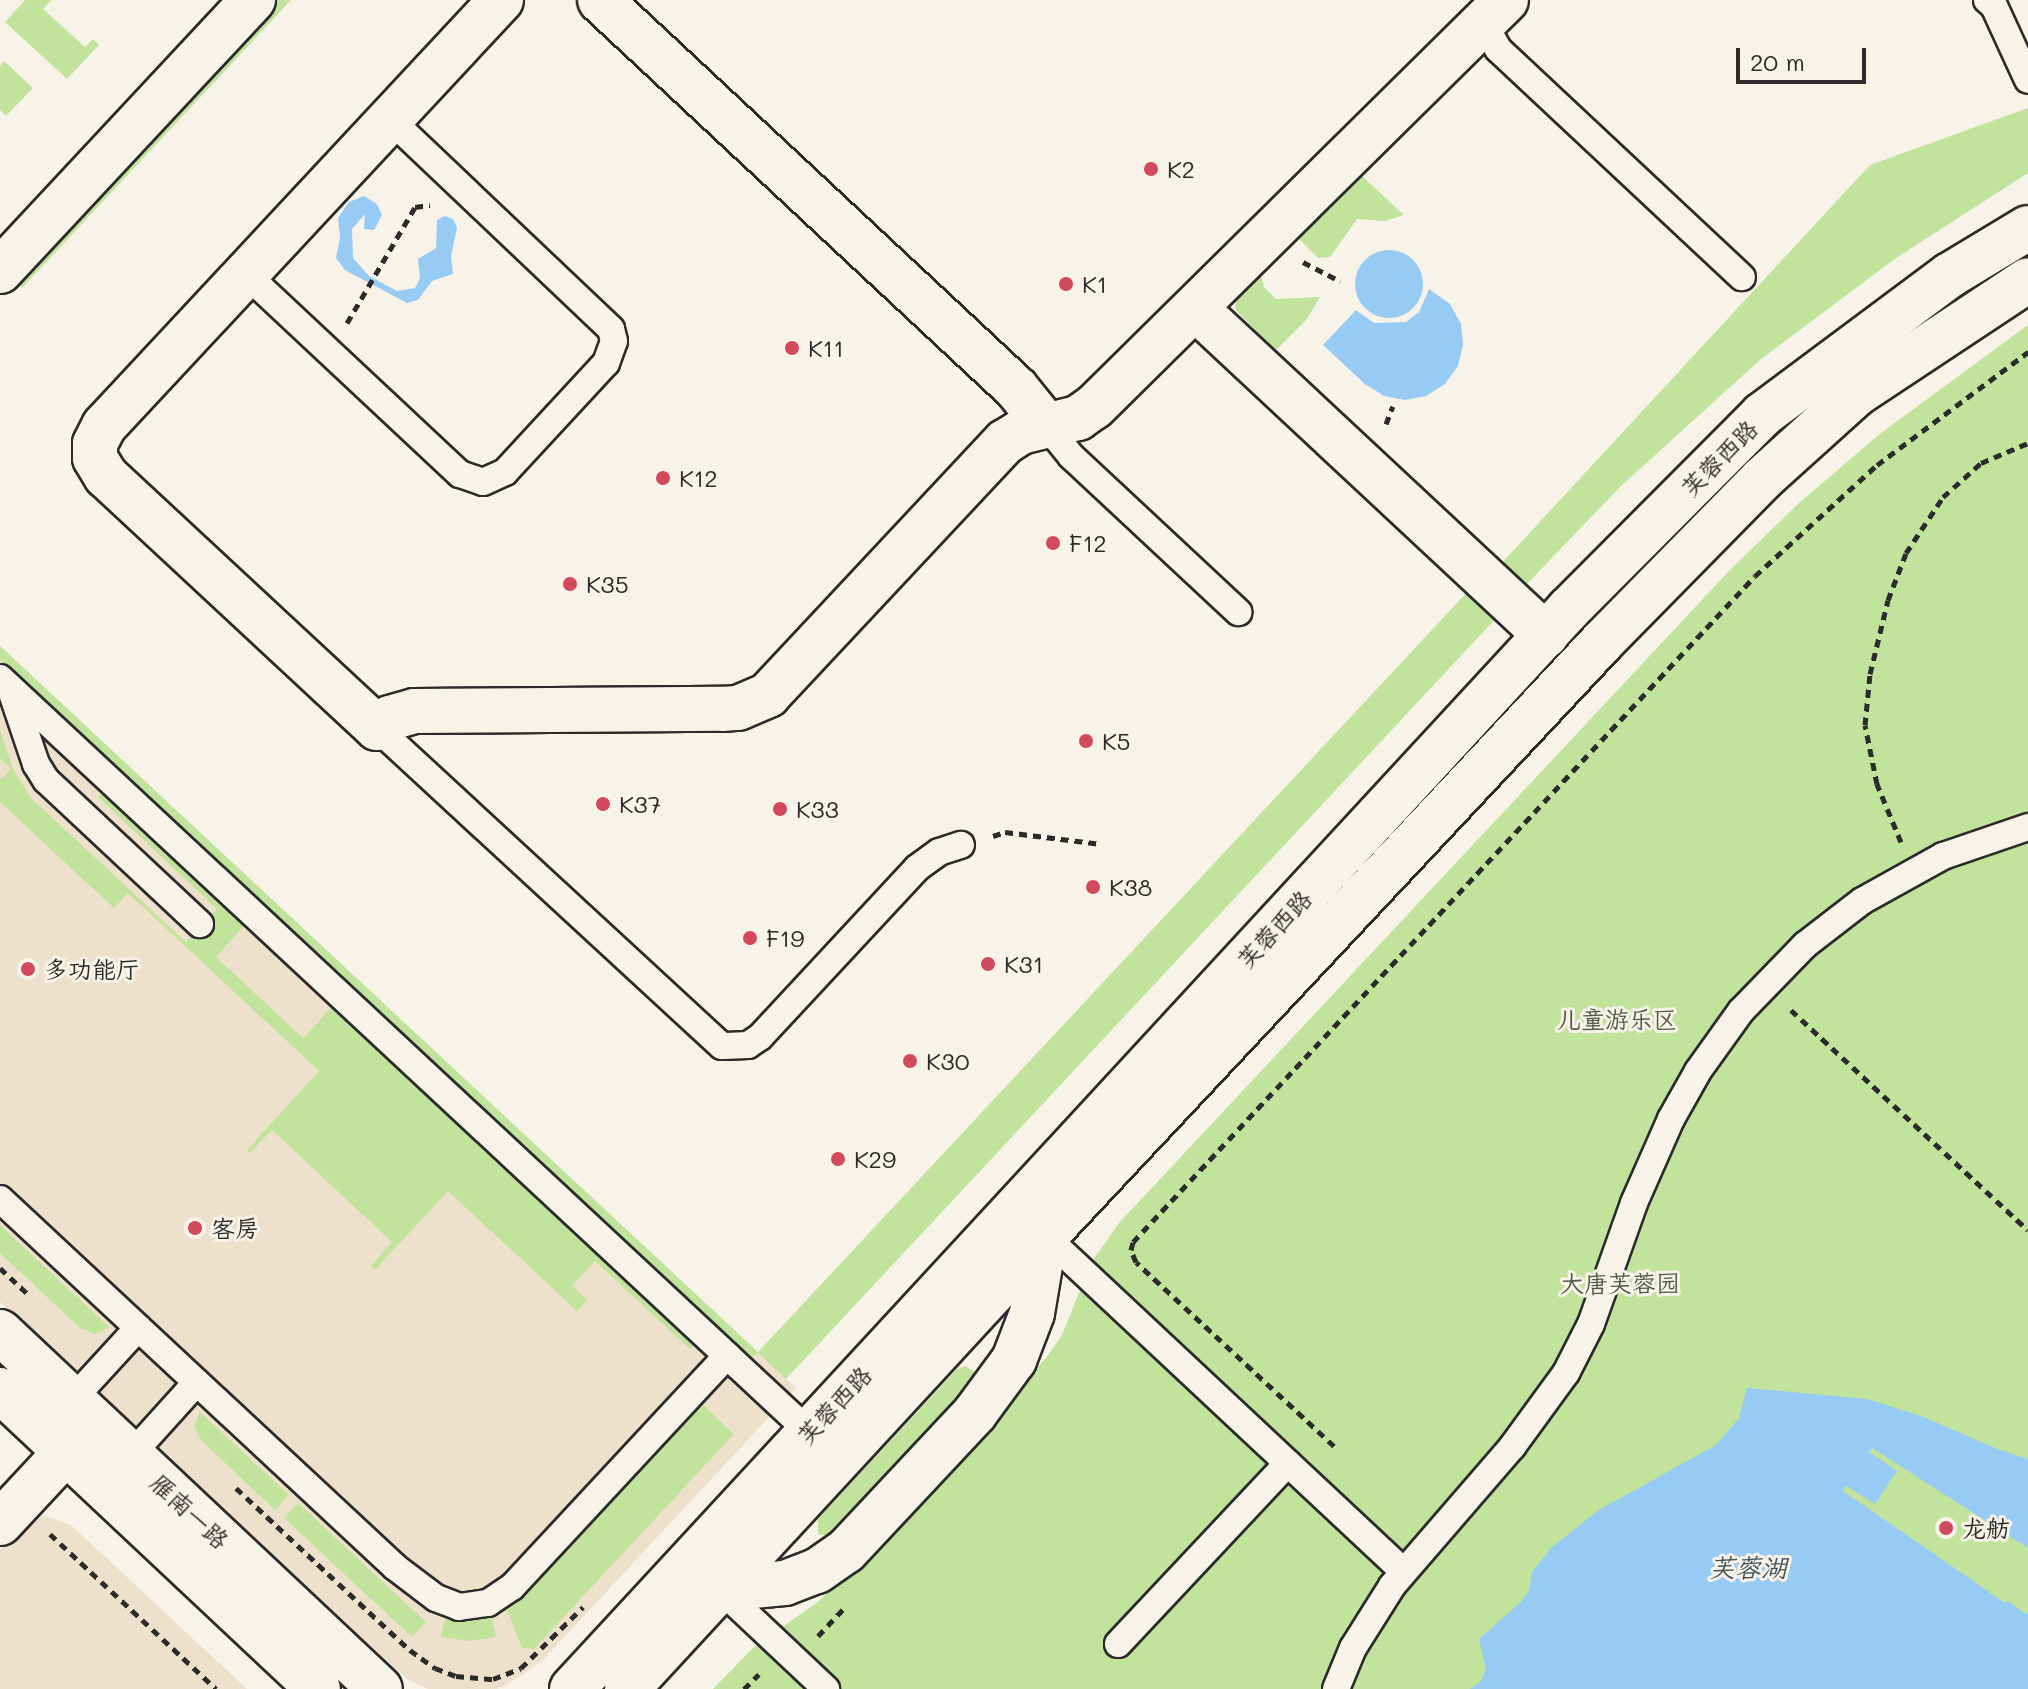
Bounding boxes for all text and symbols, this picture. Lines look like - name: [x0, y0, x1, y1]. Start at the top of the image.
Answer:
- scale bar: [1740, 32, 1870, 82]
- text: 20 m: [1750, 46, 1805, 77]
- place label: K2: [1167, 155, 1195, 183]
- marker: K2: [1142, 160, 1160, 178]
- place label: K1: [1082, 270, 1107, 298]
- marker: K1: [1057, 275, 1075, 293]
- place label: K11: [808, 334, 844, 362]
- marker: K11: [783, 339, 801, 357]
- street label: 芙蓉西路: [1675, 414, 1763, 502]
- place label: K12: [679, 464, 718, 492]
- marker: K12: [654, 469, 672, 487]
- place label: F12: [1069, 529, 1107, 557]
- marker: F12: [1044, 534, 1062, 552]
- place label: K35: [586, 570, 629, 598]
- marker: K35: [561, 575, 579, 593]
- place label: K5: [1102, 727, 1131, 755]
- marker: K5: [1077, 732, 1095, 750]
- place label: K37: [619, 790, 661, 818]
- marker: K37: [594, 795, 612, 813]
- place label: K33: [796, 795, 839, 823]
- marker: K33: [771, 800, 789, 818]
- place label: K38: [1109, 873, 1152, 901]
- marker: K38: [1084, 878, 1102, 896]
- street label: 芙蓉西路: [1231, 884, 1317, 974]
- place label: F19: [766, 924, 804, 952]
- marker: F19: [741, 929, 759, 947]
- place label: K31: [1004, 950, 1043, 978]
- place label: 多功能厅: [44, 955, 140, 983]
- marker: K31: [979, 955, 997, 973]
- marker: 多功能厅: [19, 960, 37, 978]
- park label: 儿童游乐区: [1557, 1005, 1677, 1033]
- place label: K30: [926, 1047, 969, 1075]
- marker: K30: [901, 1052, 919, 1070]
- place label: K29: [854, 1145, 896, 1173]
- marker: K29: [829, 1150, 847, 1168]
- place label: 客房: [211, 1214, 259, 1242]
- marker: 客房: [186, 1219, 204, 1237]
- park label: 大唐芙蓉园: [1560, 1269, 1680, 1297]
- street label: 芙蓉西路: [791, 1360, 877, 1450]
- street label: 雁南一路: [145, 1468, 235, 1554]
- place label: 龙舫: [1962, 1514, 2010, 1542]
- marker: 龙舫: [1937, 1519, 1955, 1537]
- water label: 芙蓉湖: [1709, 1552, 1787, 1584]

